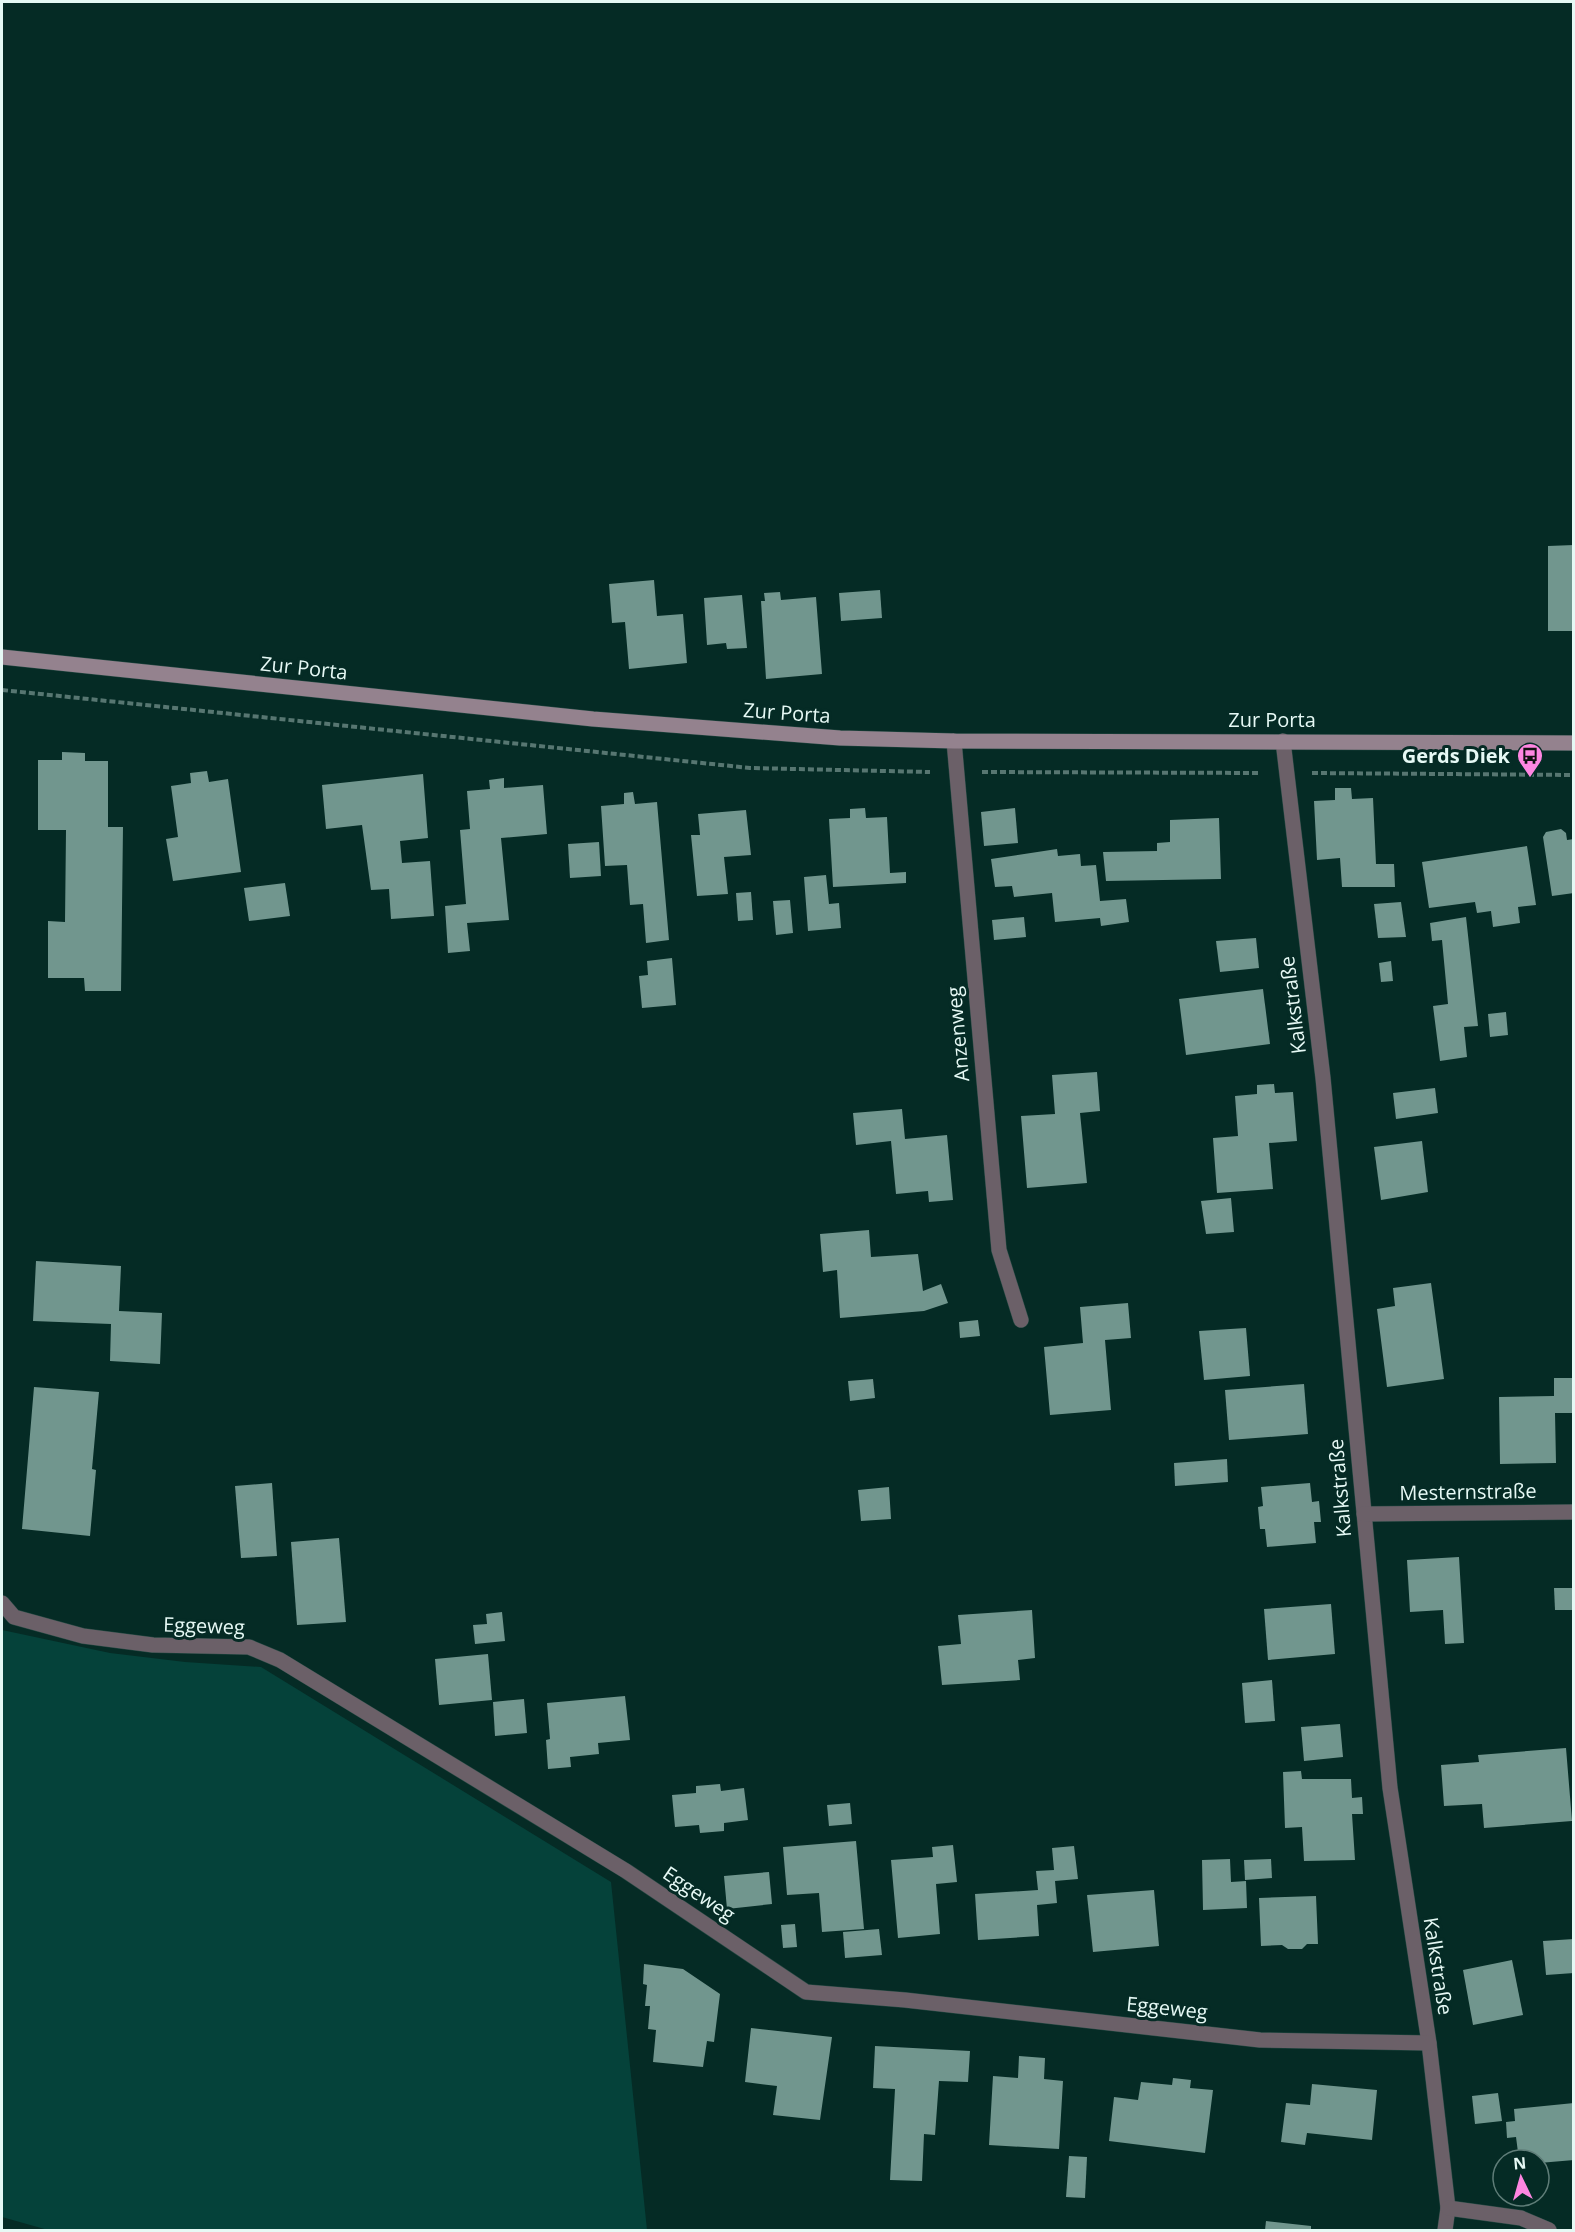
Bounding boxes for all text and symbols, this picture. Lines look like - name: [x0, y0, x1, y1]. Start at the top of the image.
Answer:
- street label: Zur Porta: [259, 650, 349, 686]
- street label: Zur Porta: [742, 696, 832, 729]
- street label: Zur Porta: [1228, 706, 1316, 733]
- bus stop icon: Gerds Diek: [1515, 741, 1545, 779]
- place label: Gerds Diek: [1402, 742, 1511, 769]
- street label: Kalkstraße: [1273, 955, 1312, 1056]
- street label: Anzenweg: [940, 985, 975, 1083]
- street label: Kalkstraße: [1322, 1438, 1357, 1538]
- street label: Mesternstraße: [1399, 1477, 1537, 1506]
- street label: Eggeweg: [163, 1611, 245, 1640]
- street label: Eggeweg: [658, 1860, 741, 1928]
- street label: Kalkstraße: [1417, 1915, 1460, 2017]
- street label: Eggeweg: [1125, 1990, 1209, 2025]
- north arrow: [1491, 2148, 1551, 2208]
- text: N: [1512, 2152, 1527, 2175]

